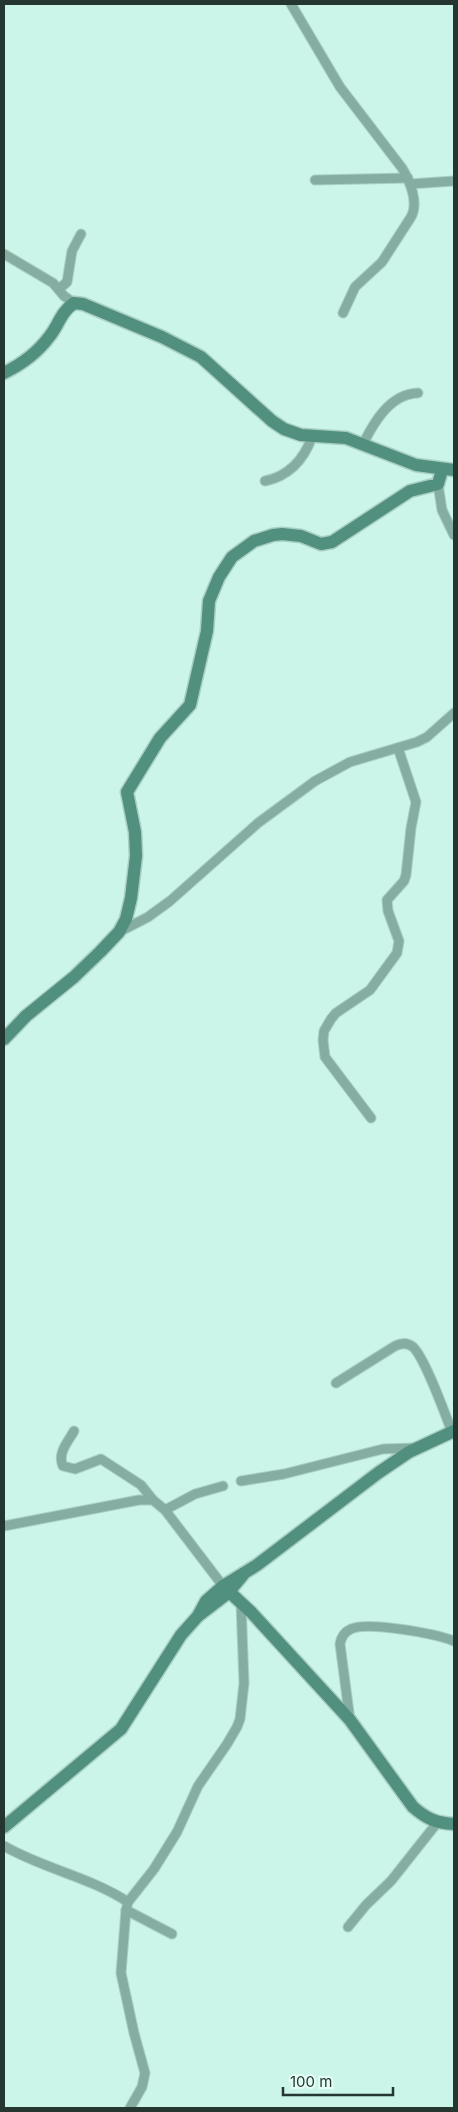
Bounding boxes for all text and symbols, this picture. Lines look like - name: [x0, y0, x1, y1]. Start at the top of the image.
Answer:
- scale bar: [283, 2064, 393, 2096]
- text: 100 m: [290, 2072, 332, 2091]

